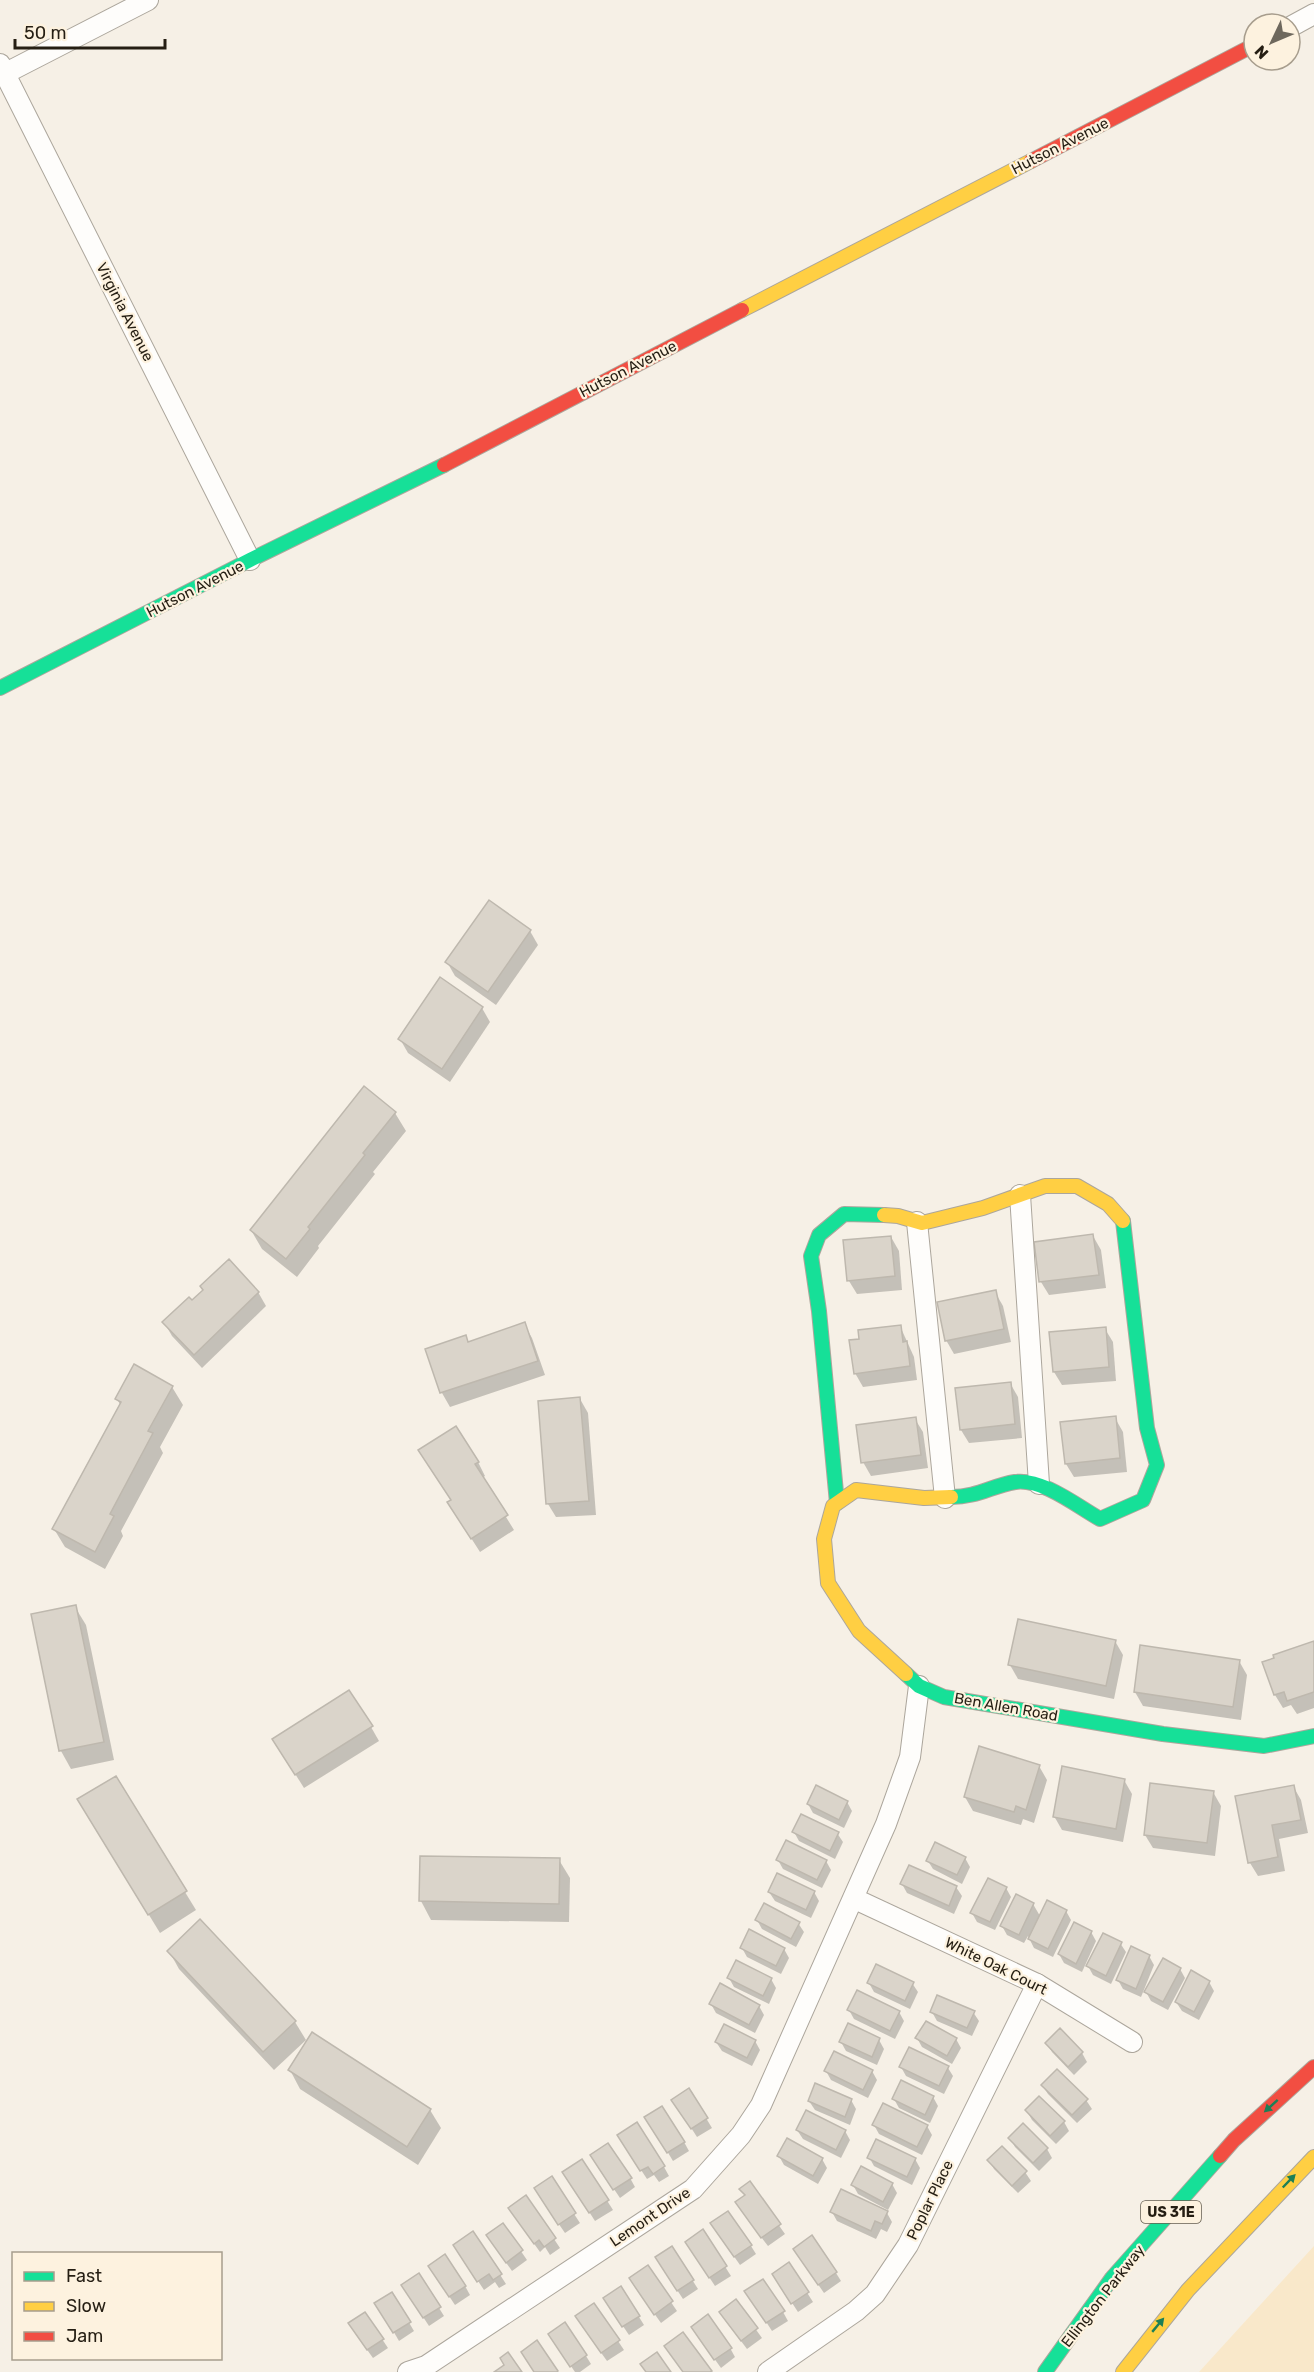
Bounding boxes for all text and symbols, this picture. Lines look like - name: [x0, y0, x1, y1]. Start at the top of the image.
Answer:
- scale bar: [15, 12, 165, 50]
- north arrow: [1242, 12, 1302, 72]
- text: 50 m: [24, 22, 67, 44]
- text: N: [1251, 41, 1272, 63]
- street label: Hutson Avenue: [1008, 114, 1112, 178]
- street label: Virginia Avenue: [92, 260, 158, 364]
- street label: Hutson Avenue: [576, 337, 680, 401]
- street label: Hutson Avenue: [143, 557, 247, 621]
- street label: Ben Allen Road: [953, 1689, 1059, 1725]
- street label: White Oak Court: [942, 1933, 1050, 1999]
- one-way arrow: [1263, 2099, 1278, 2113]
- street label: Poplar Place: [903, 2157, 957, 2243]
- one-way arrow: [1282, 2175, 1296, 2189]
- street label: Lemont Drive: [606, 2183, 694, 2251]
- road number: US 31E: [1141, 2201, 1201, 2223]
- street label: Ellington Parkway: [1058, 2241, 1148, 2351]
- legend: [12, 2252, 222, 2360]
- text: Fast: [66, 2265, 102, 2287]
- text: Slow: [66, 2295, 106, 2317]
- one-way arrow: [1152, 2318, 1164, 2333]
- text: Jam: [66, 2325, 103, 2347]

